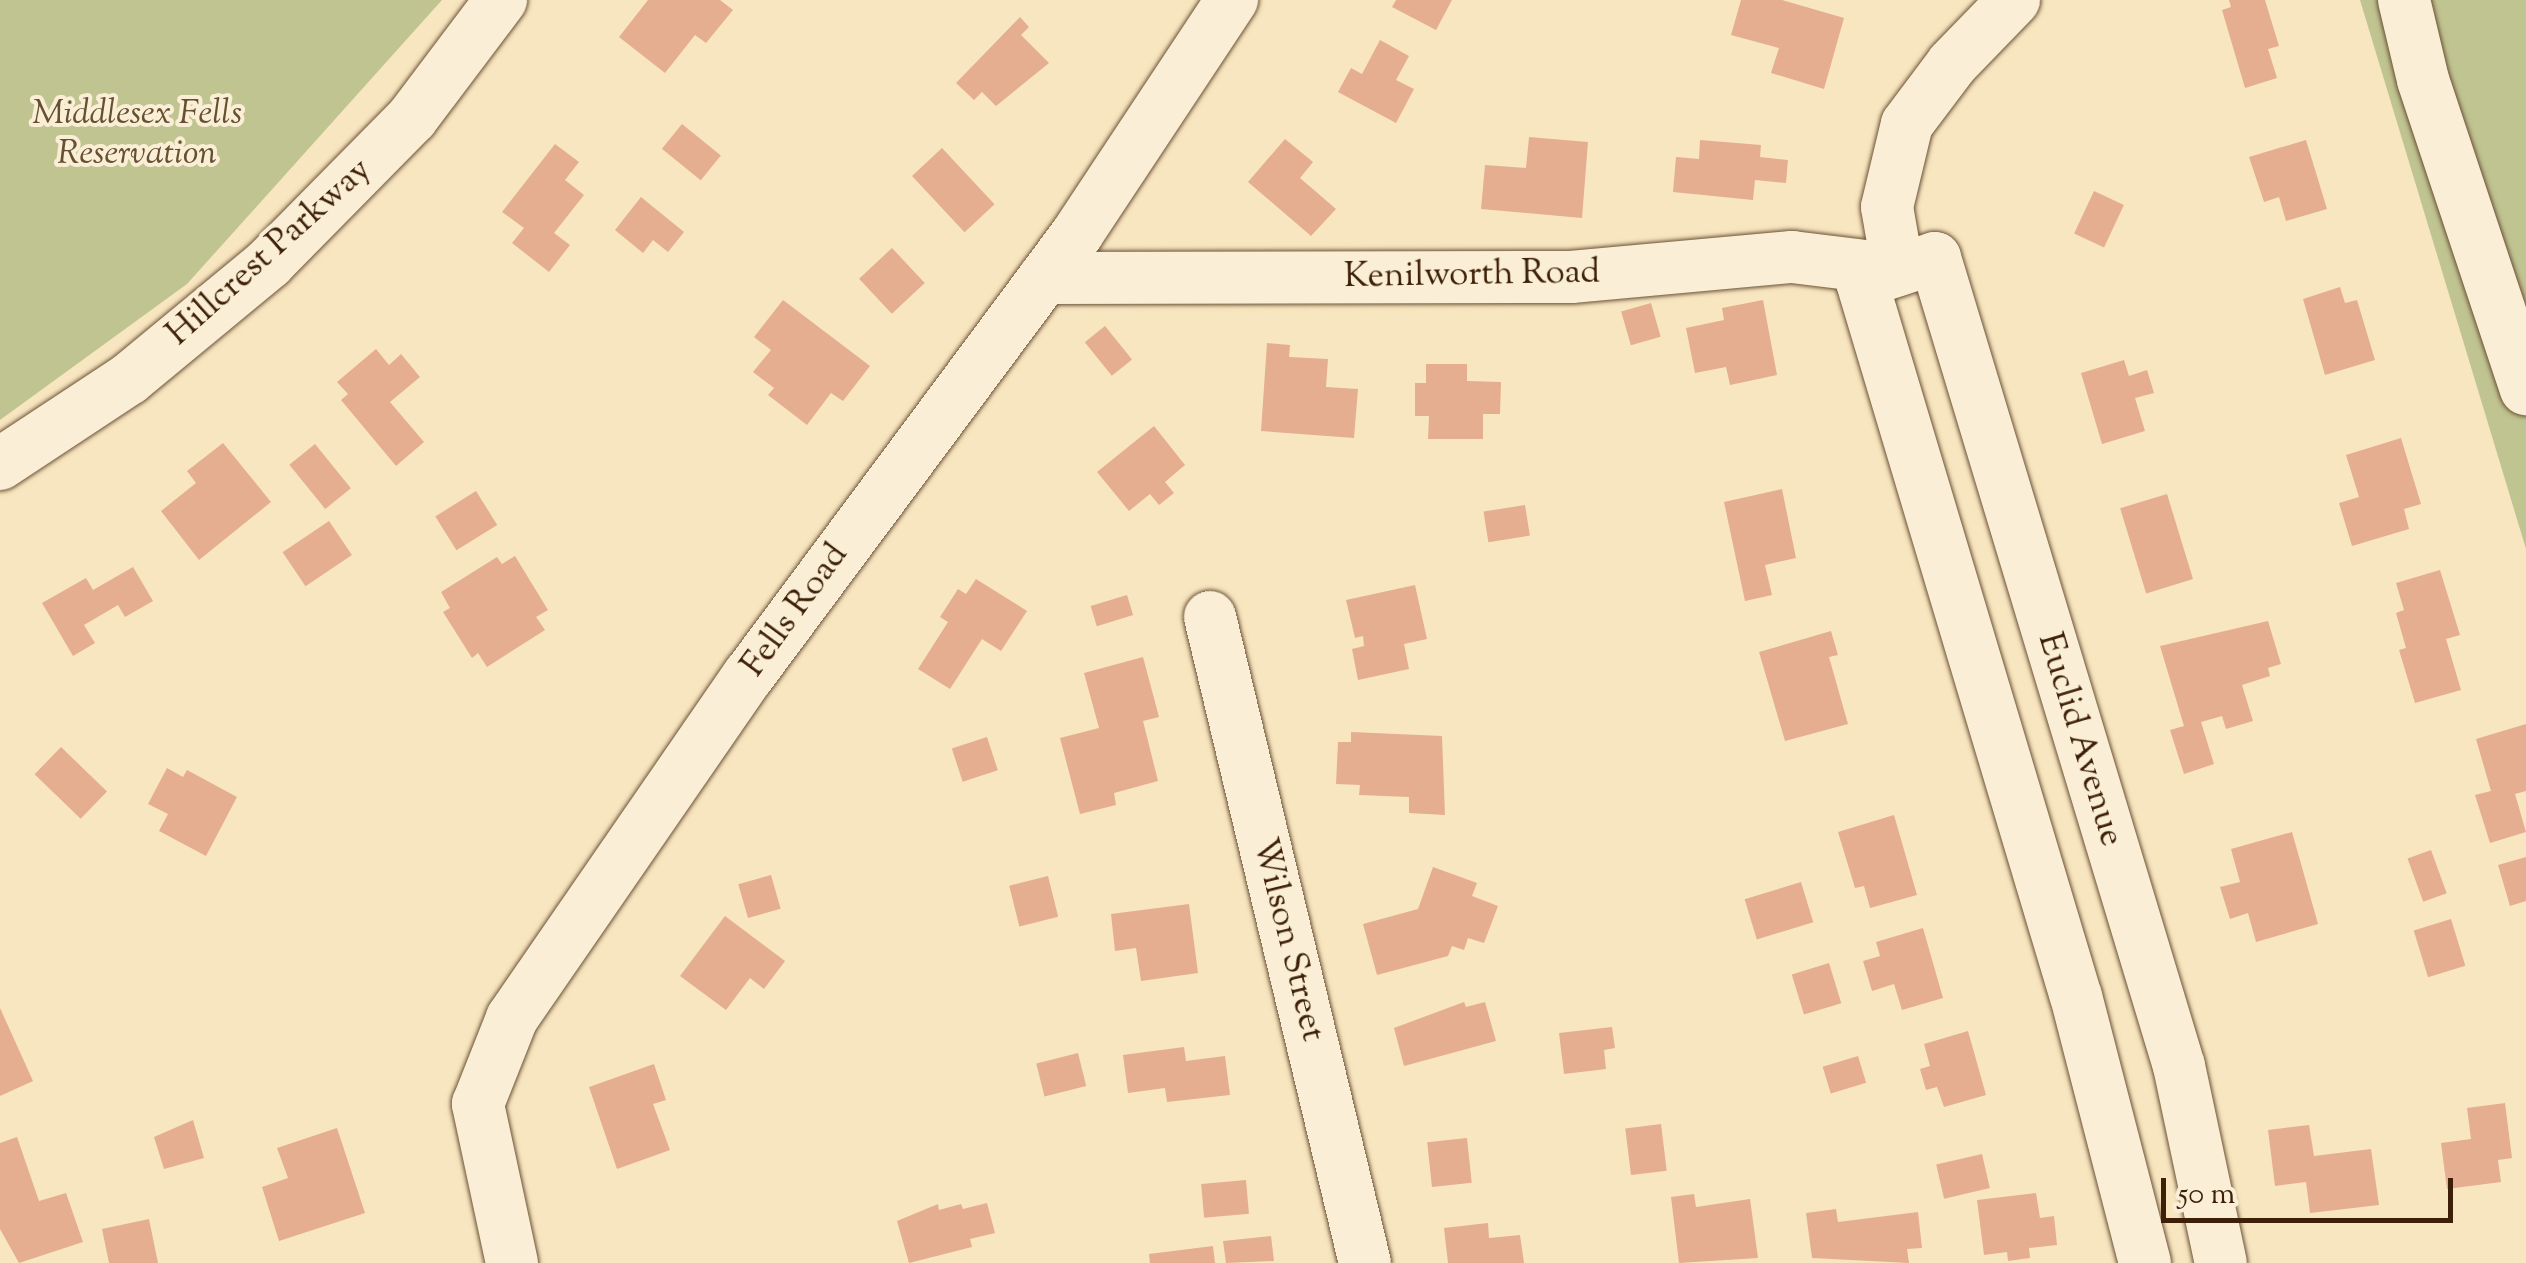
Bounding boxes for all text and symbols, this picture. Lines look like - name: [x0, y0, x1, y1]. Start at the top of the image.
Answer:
- park label: Middlesex Fells Reservation: [32, 94, 242, 176]
- street label: Hillcrest Parkway: [159, 150, 381, 356]
- street label: Kenilworth Road: [1344, 253, 1600, 299]
- street label: Fells Road: [734, 536, 858, 686]
- street label: Euclid Avenue: [2027, 628, 2131, 852]
- street label: Wilson Street: [1241, 834, 1333, 1046]
- scale bar: [2166, 1158, 2458, 1220]
- text: 50 m: [2178, 1174, 2235, 1217]

